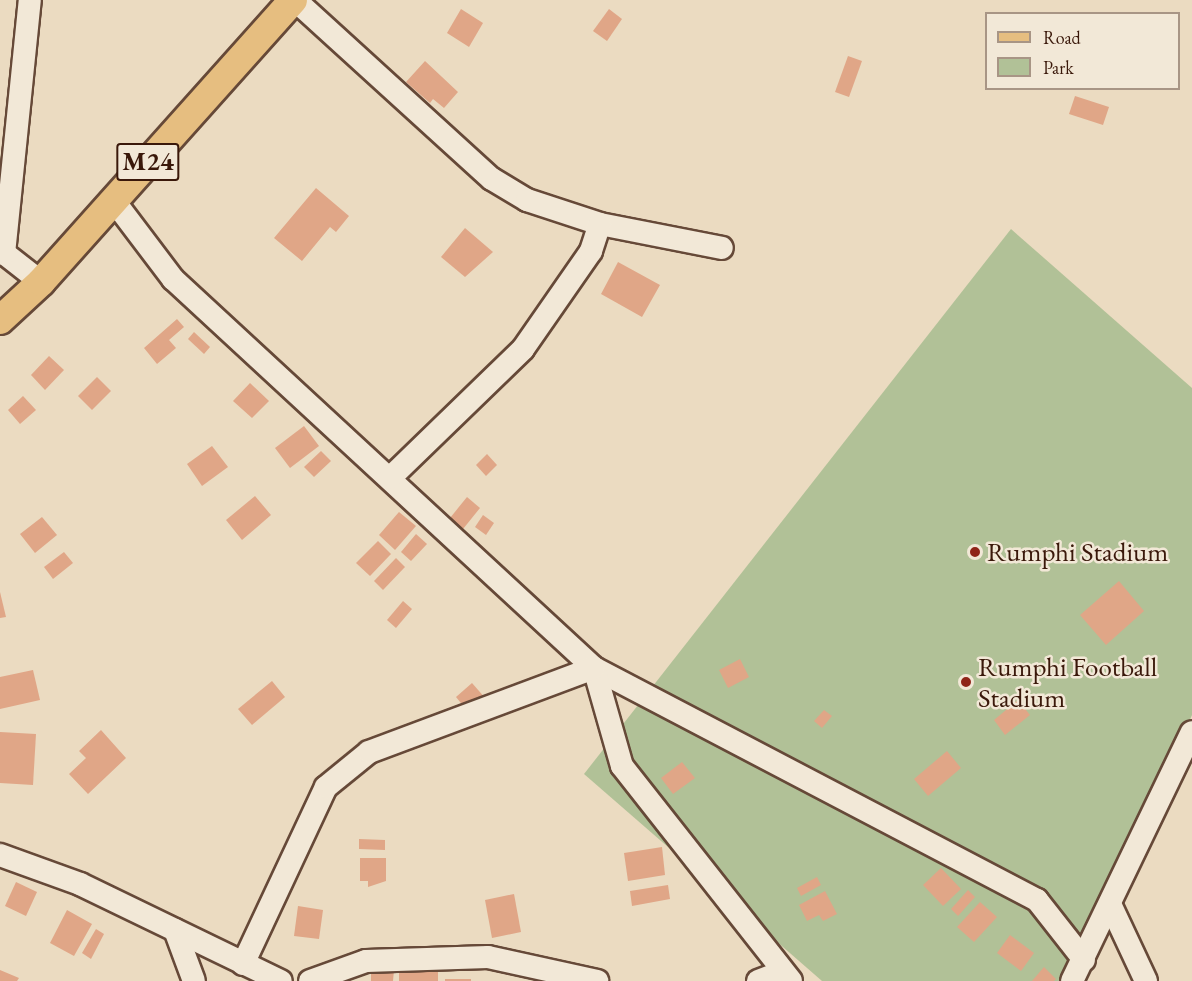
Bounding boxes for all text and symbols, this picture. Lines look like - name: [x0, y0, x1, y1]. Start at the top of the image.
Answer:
- legend: [985, 12, 1180, 90]
- text: Road: [1043, 26, 1081, 49]
- text: Park: [1043, 56, 1074, 79]
- road number: M24: [115, 139, 181, 185]
- place label: Rumphi Stadium: [987, 536, 1168, 568]
- marker: Rumphi Stadium: [968, 545, 982, 559]
- place label: Rumphi Football Stadium: [978, 650, 1157, 713]
- marker: Rumphi Football Stadium: [959, 675, 973, 689]

